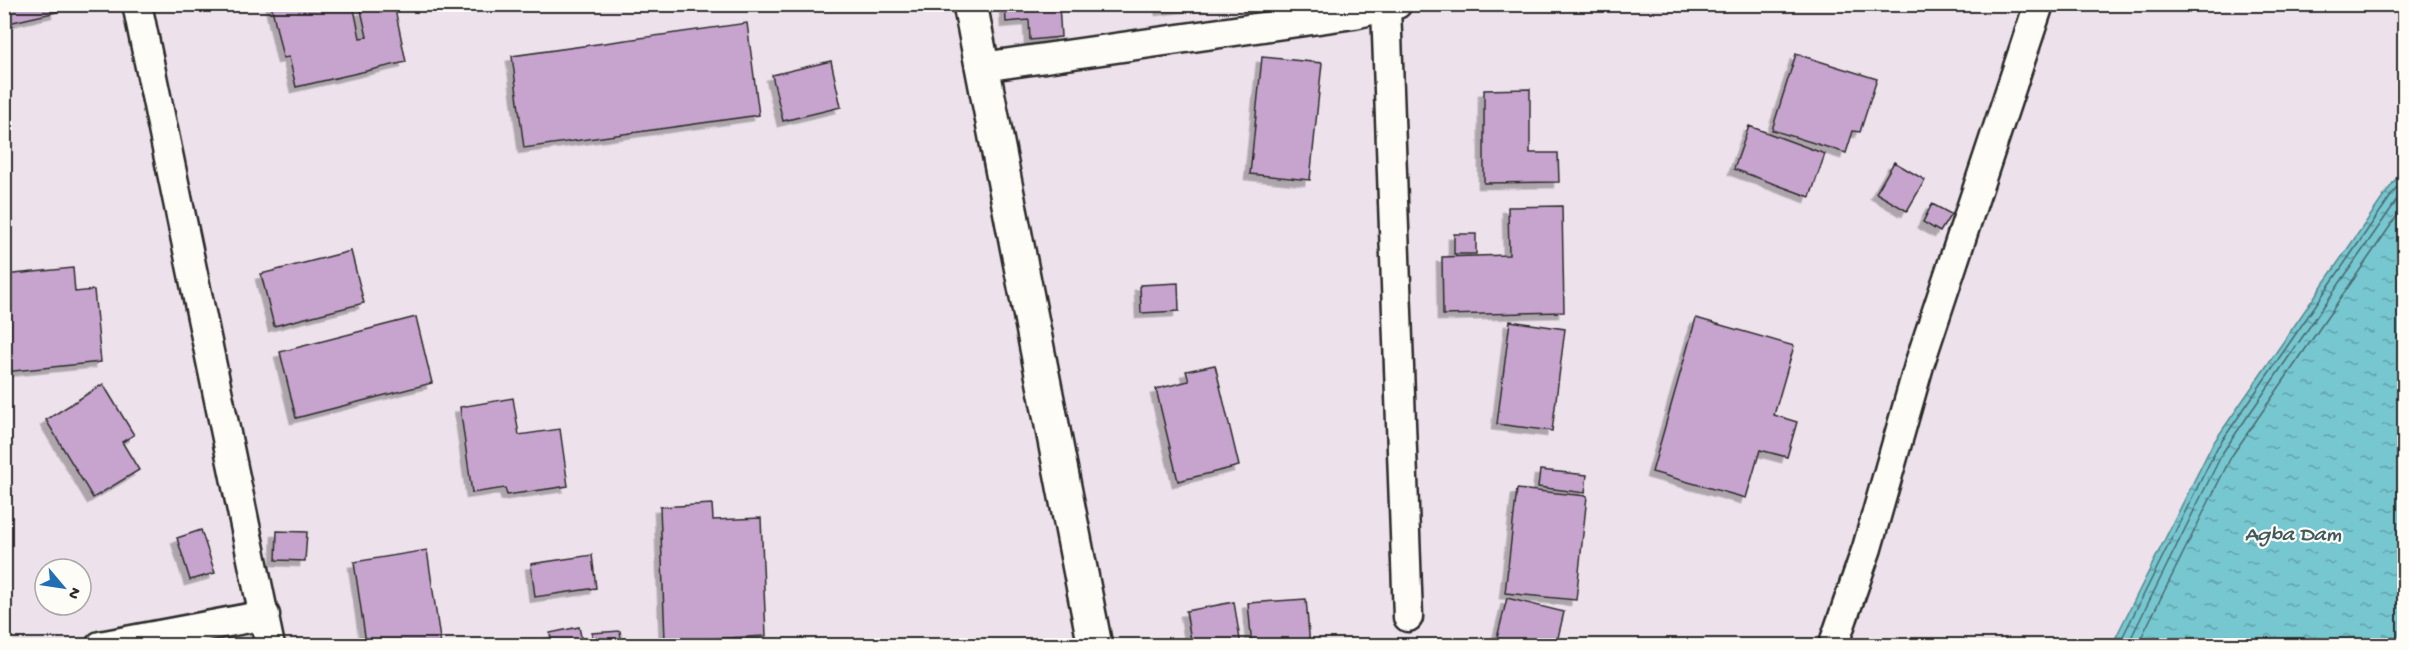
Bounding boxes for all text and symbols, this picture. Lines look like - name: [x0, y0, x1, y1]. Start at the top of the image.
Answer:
- water label: Agba Dam: [2245, 523, 2342, 549]
- north arrow: [33, 557, 93, 617]
- text: N: [62, 583, 84, 602]

